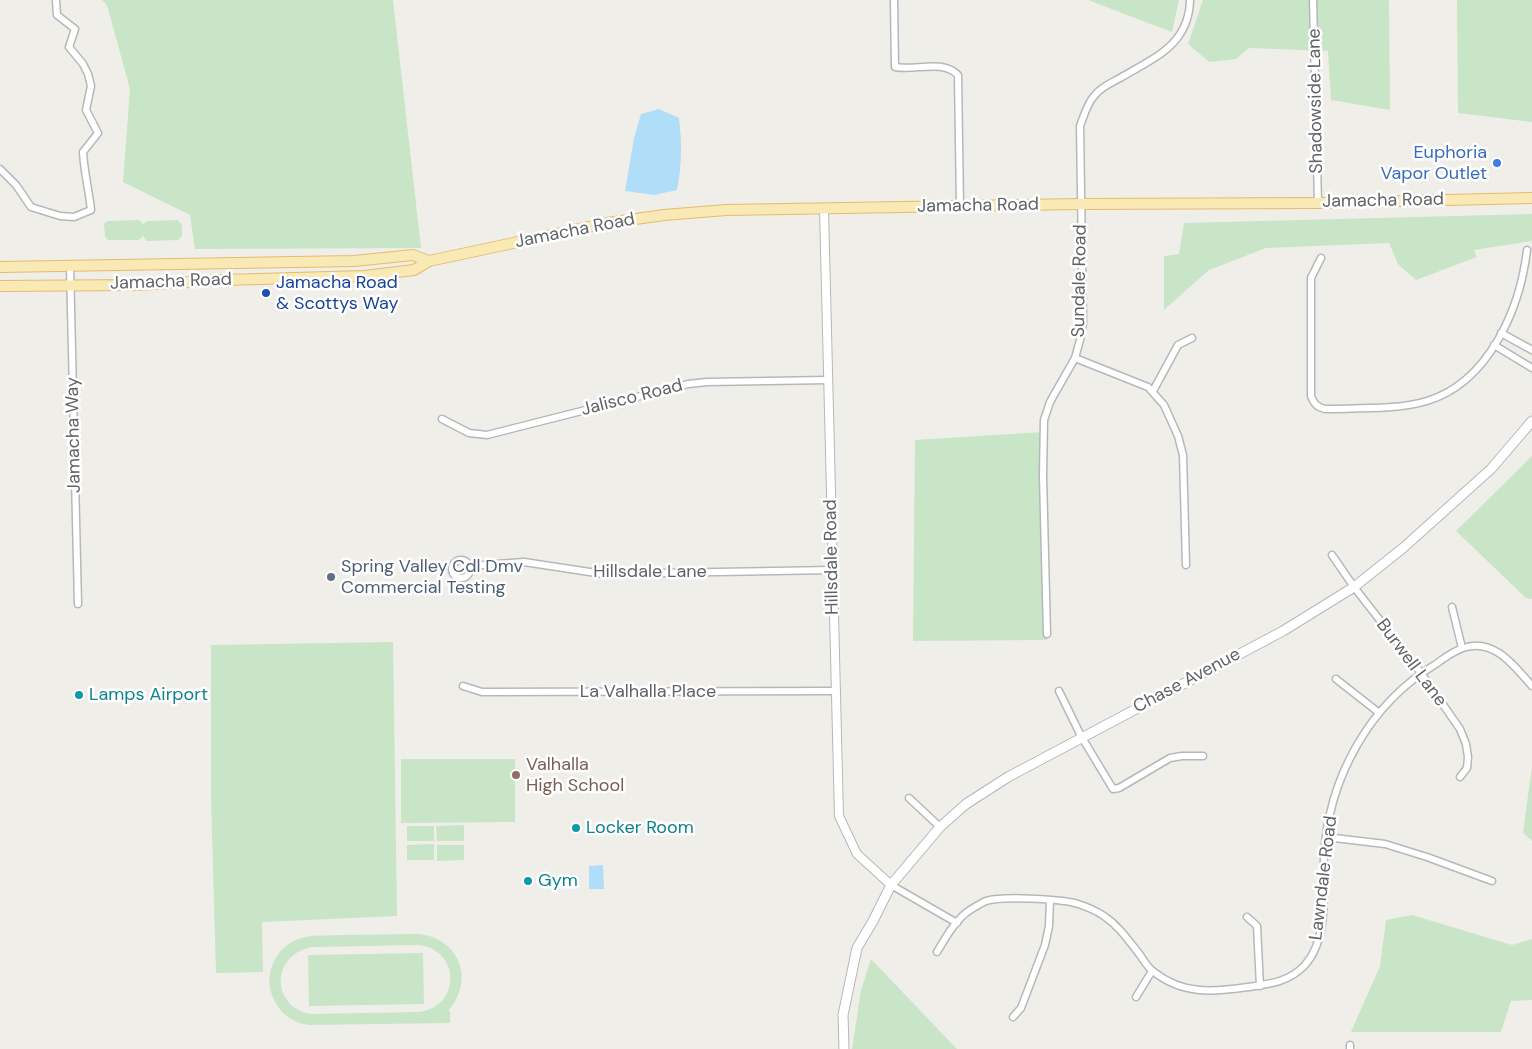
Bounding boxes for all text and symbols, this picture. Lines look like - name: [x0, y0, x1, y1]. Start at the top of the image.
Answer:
- street label: Shadowside Lane: [1304, 28, 1328, 174]
- place label: Euphoria Vapor Outlet: [1380, 142, 1487, 184]
- marker: Euphoria Vapor Outlet: [1491, 157, 1503, 169]
- street label: Jamacha Road: [1322, 189, 1444, 213]
- street label: Jamacha Road: [917, 194, 1039, 218]
- street label: Jamacha Road: [513, 209, 637, 253]
- street label: Sundale Road: [1068, 224, 1092, 338]
- street label: Jamacha Road: [110, 269, 232, 295]
- place label: Jamacha Road & Scottys Way: [276, 272, 399, 314]
- marker: Jamacha Road & Scottys Way: [260, 287, 272, 299]
- street label: Jalisco Road: [579, 375, 685, 421]
- street label: Jamacha Way: [62, 377, 86, 493]
- street label: Hillsdale Road: [820, 499, 844, 615]
- place label: Spring Valley Cdl Dmv Commercial Testing: [341, 556, 523, 598]
- street label: Hillsdale Lane: [593, 561, 707, 583]
- marker: Spring Valley Cdl Dmv Commercial Testing: [325, 571, 337, 583]
- street label: Burwell Lane: [1371, 615, 1451, 711]
- street label: Chase Avenue: [1130, 644, 1244, 718]
- street label: La Valhalla Place: [580, 681, 716, 703]
- place label: Lamps Airport: [89, 684, 208, 706]
- marker: Lamps Airport: [73, 689, 85, 701]
- place label: Valhalla High School: [526, 754, 624, 796]
- marker: Valhalla High School: [510, 769, 522, 781]
- street label: Lawndale Road: [1306, 815, 1342, 941]
- place label: Locker Room: [586, 817, 694, 839]
- marker: Locker Room: [570, 822, 582, 834]
- place label: Gym: [538, 870, 578, 892]
- marker: Gym: [522, 875, 534, 887]

